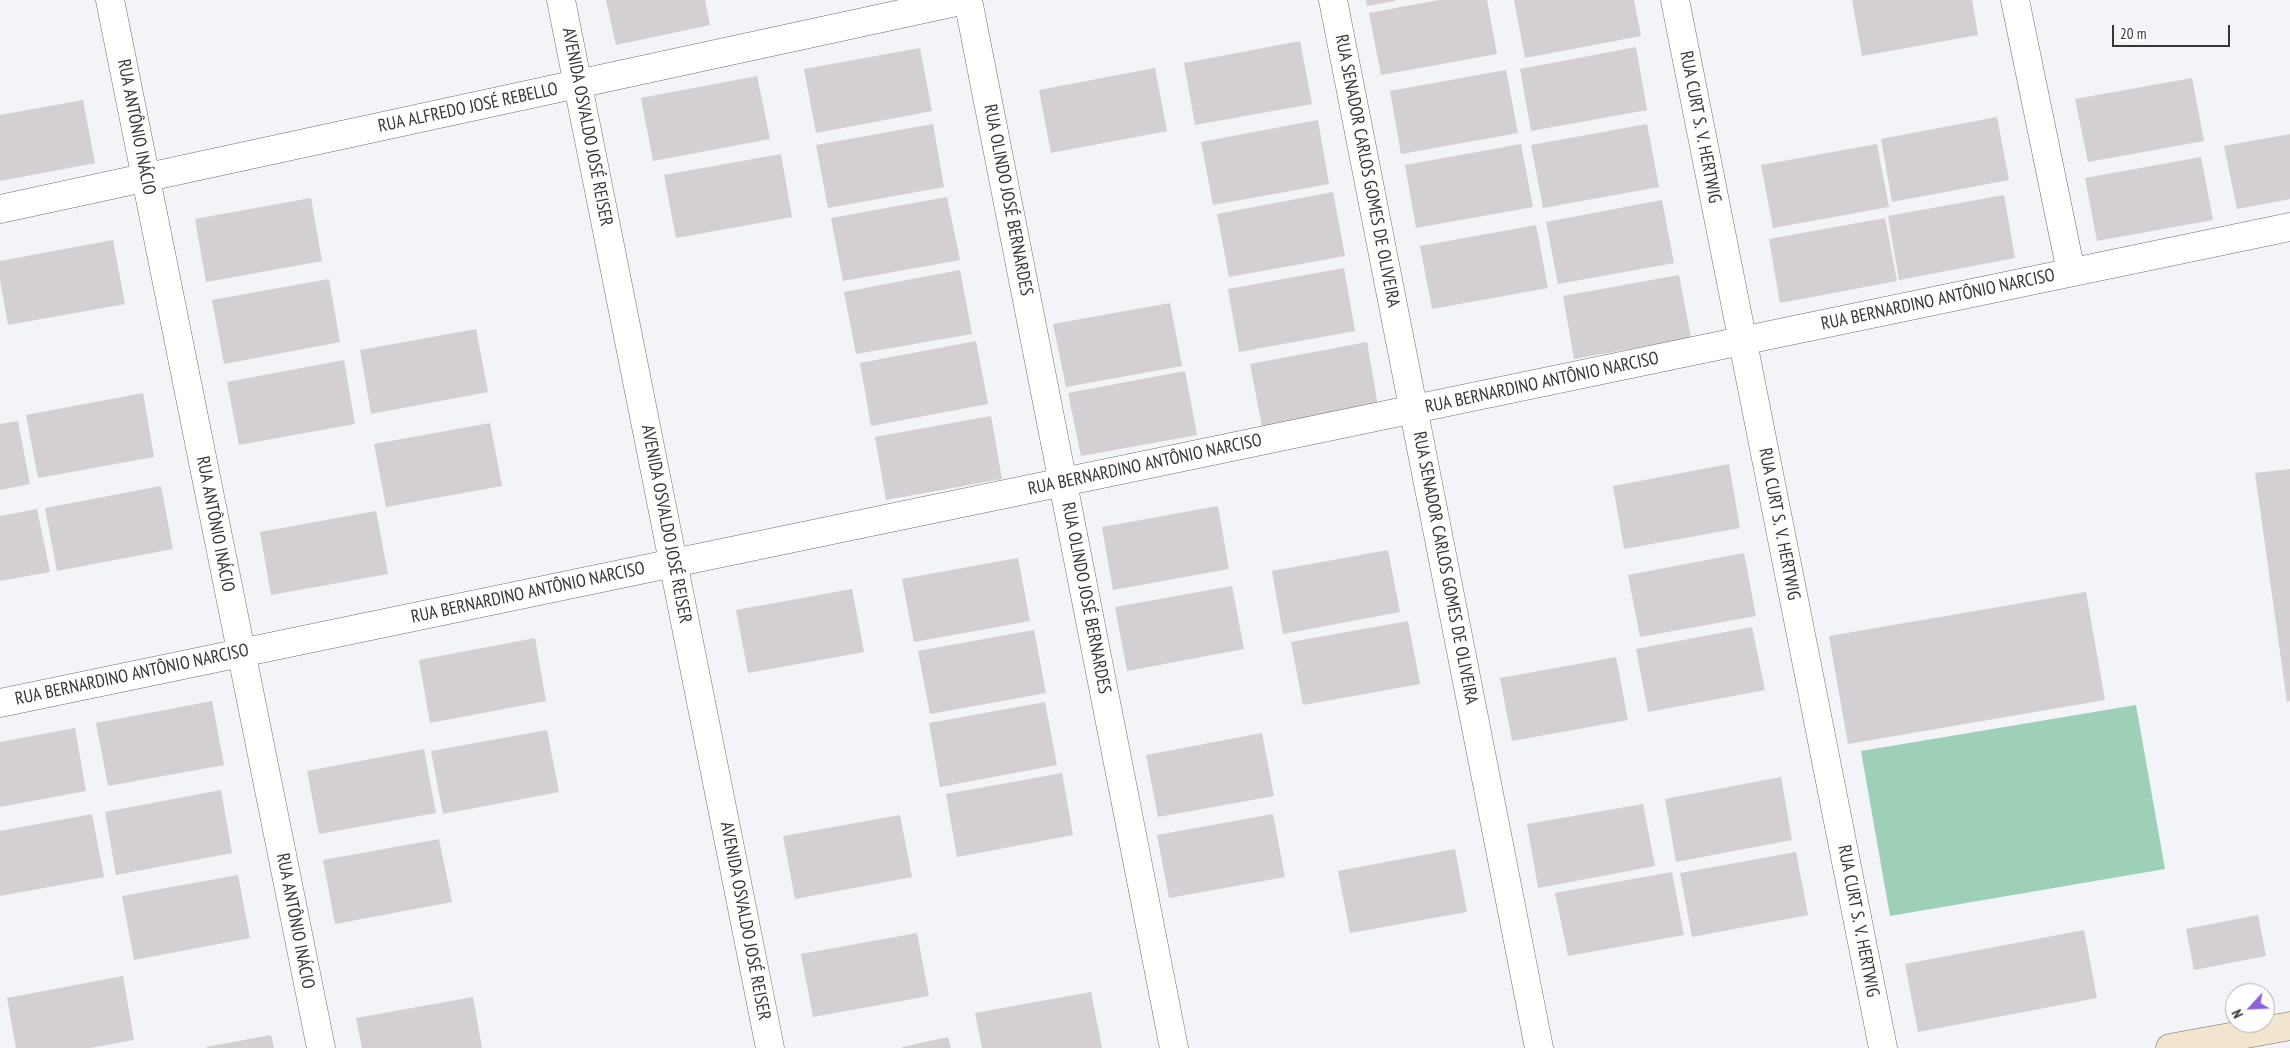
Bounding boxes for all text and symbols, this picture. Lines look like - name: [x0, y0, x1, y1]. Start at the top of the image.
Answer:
- scale bar: [2115, 15, 2232, 47]
- text: 20 m: [2120, 24, 2146, 43]
- street label: AVENIDA OSVALDO JOSÉ REISER: [557, 26, 617, 228]
- street label: RUA SENADOR CARLOS GOMES DE OLIVEIRA: [1330, 33, 1404, 309]
- street label: RUA CURT S. V. HERTWIG: [1675, 49, 1725, 205]
- street label: RUA ANTÔNIO INÁCIO: [112, 57, 160, 197]
- street label: RUA ALFREDO JOSÉ REBELLO: [376, 78, 560, 138]
- street label: RUA OLINDO JOSÉ BERNARDES: [979, 102, 1037, 298]
- street label: RUA BERNARDINO ANTÔNIO NARCISO: [1819, 265, 2057, 335]
- street label: RUA BERNARDINO ANTÔNIO NARCISO: [1423, 348, 1661, 418]
- street label: AVENIDA OSVALDO JOSÉ REISER: [636, 423, 696, 625]
- street label: RUA BERNARDINO ANTÔNIO NARCISO: [1026, 430, 1264, 500]
- street label: RUA SENADOR CARLOS GOMES DE OLIVEIRA: [1408, 430, 1482, 706]
- street label: RUA CURT S. V. HERTWIG: [1754, 446, 1804, 602]
- street label: RUA ANTÔNIO INÁCIO: [191, 454, 239, 594]
- street label: RUA OLINDO JOSÉ BERNARDES: [1057, 500, 1115, 696]
- street label: RUA BERNARDINO ANTÔNIO NARCISO: [409, 558, 647, 628]
- street label: RUA BERNARDINO ANTÔNIO NARCISO: [13, 640, 251, 710]
- street label: AVENIDA OSVALDO JOSÉ REISER: [715, 820, 775, 1022]
- street label: RUA CURT S. V. HERTWIG: [1833, 843, 1883, 999]
- street label: RUA ANTÔNIO INÁCIO: [271, 851, 319, 991]
- north arrow: [2225, 983, 2275, 1033]
- text: N: [2228, 1007, 2247, 1021]

